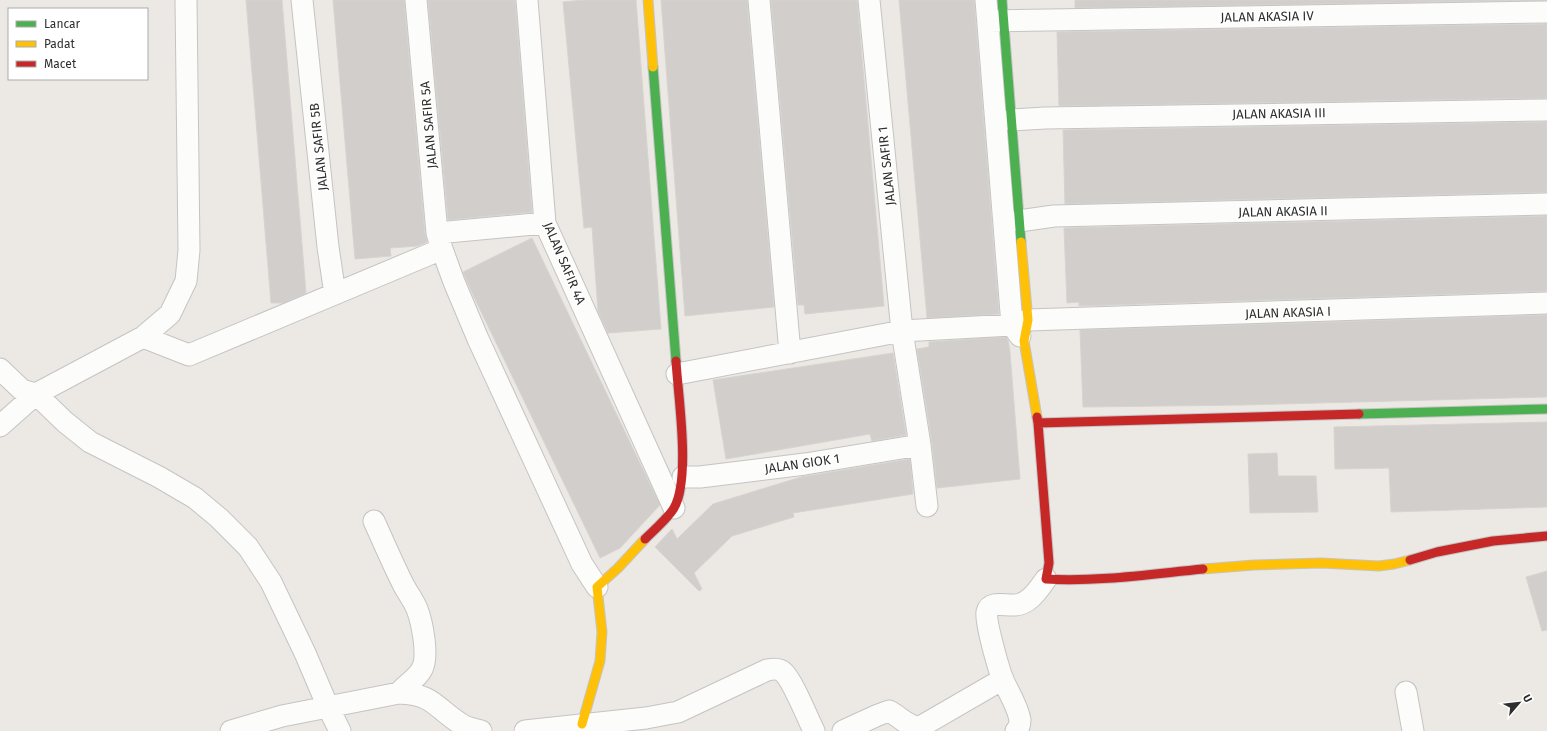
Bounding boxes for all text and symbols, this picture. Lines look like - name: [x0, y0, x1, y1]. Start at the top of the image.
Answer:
- legend: [8, 8, 148, 80]
- street label: JALAN AKASIA IV: [1220, 8, 1314, 25]
- text: Lancar: [44, 17, 81, 31]
- text: Padat: [44, 37, 76, 51]
- text: Macet: [44, 57, 77, 71]
- street label: JALAN SAFIR 5A: [417, 80, 440, 169]
- street label: JALAN SAFIR 5B: [306, 102, 331, 192]
- street label: JALAN AKASIA III: [1232, 105, 1326, 122]
- street label: JALAN SAFIR 1: [875, 126, 898, 206]
- street label: JALAN AKASIA II: [1238, 203, 1328, 220]
- street label: JALAN SAFIR 4A: [540, 220, 589, 307]
- street label: JALAN AKASIA I: [1245, 304, 1331, 321]
- street label: JALAN GIOK 1: [764, 451, 840, 476]
- north arrow: [1499, 683, 1539, 723]
- text: U: [1520, 692, 1535, 705]

